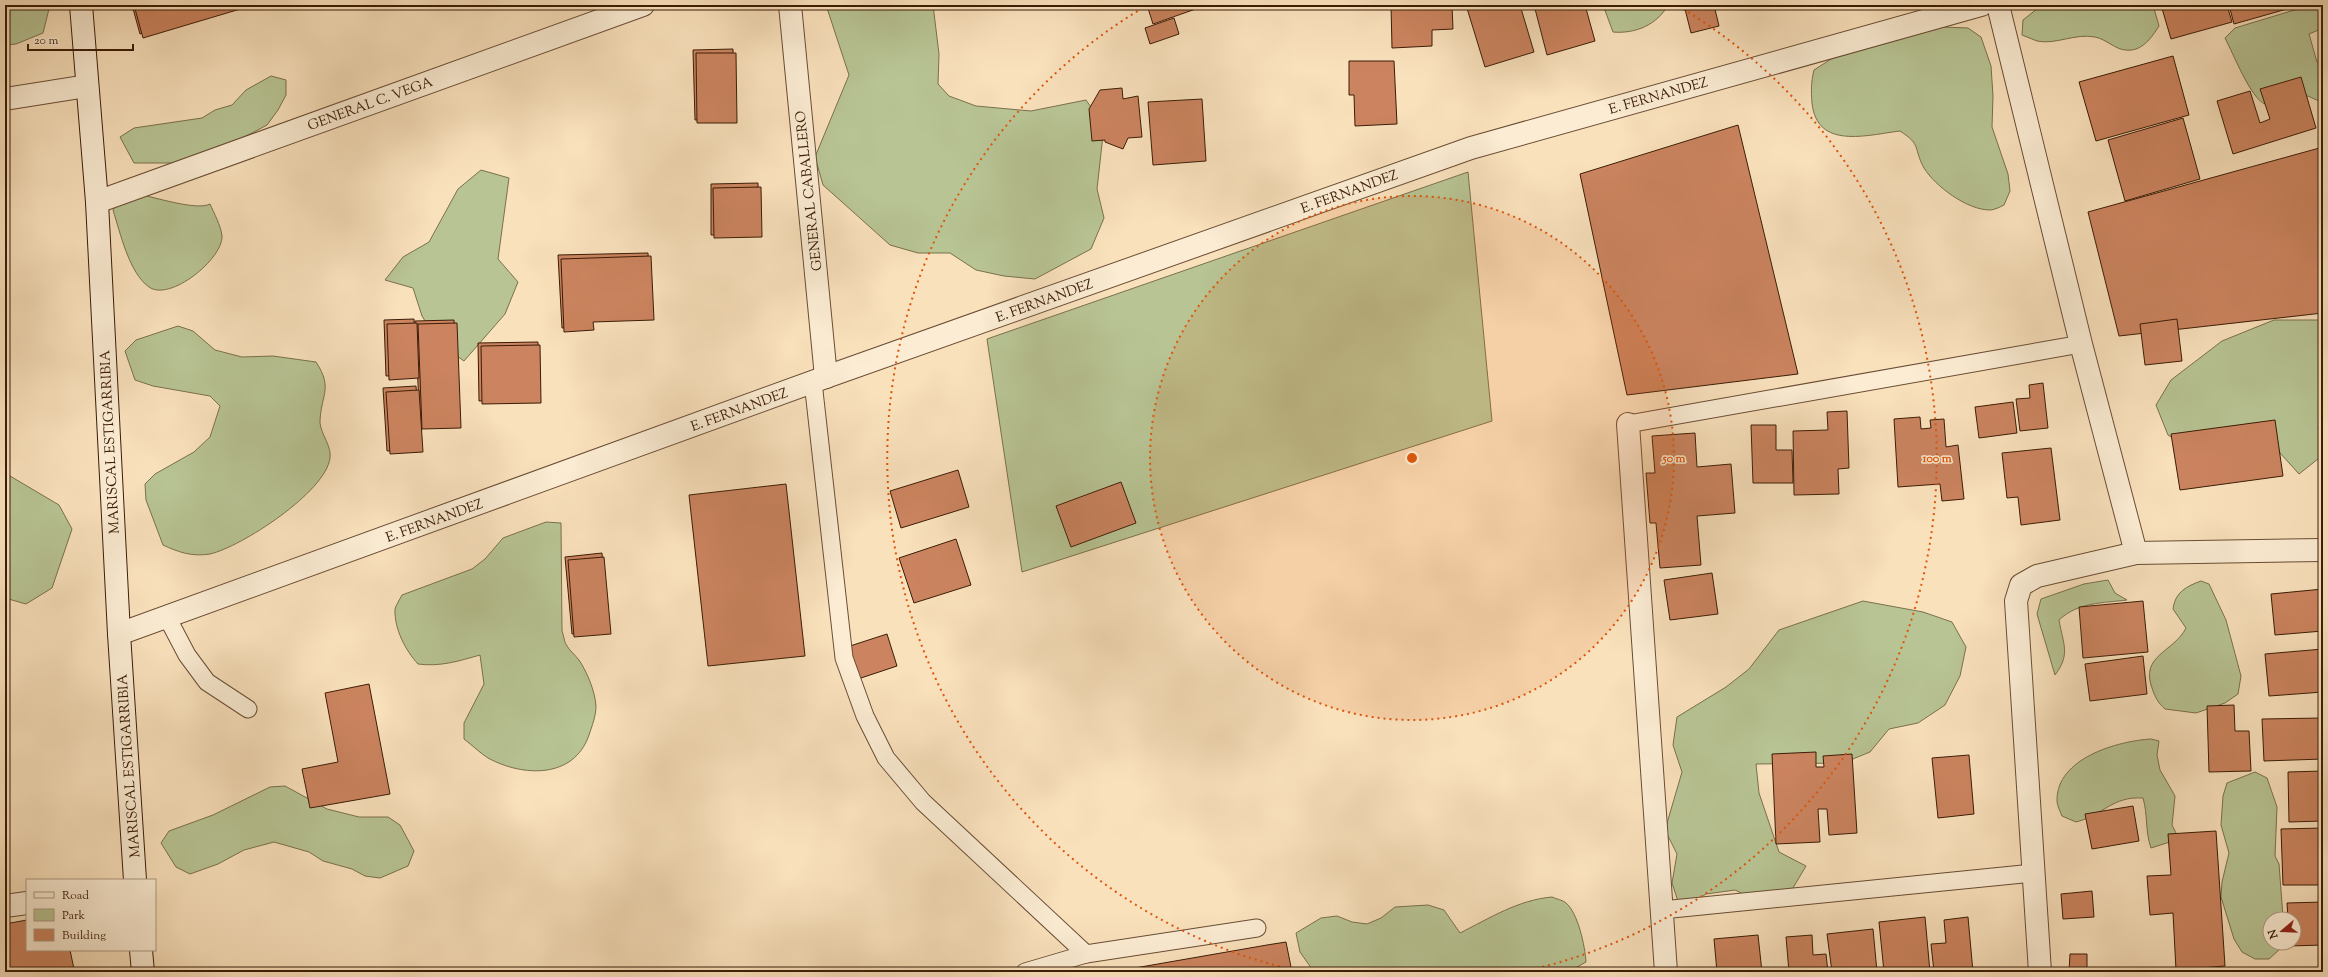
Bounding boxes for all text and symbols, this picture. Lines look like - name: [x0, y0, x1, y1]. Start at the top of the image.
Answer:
- scale bar: [28, 26, 133, 52]
- text: 20 m: [34, 32, 59, 50]
- street label: GENERAL C. VEGA: [305, 73, 437, 137]
- street label: E. FERNANDEZ: [1607, 73, 1711, 121]
- street label: GENERAL CABALLERO: [792, 110, 828, 272]
- street label: E. FERNANDEZ: [1298, 166, 1401, 220]
- street label: E. FERNANDEZ: [993, 275, 1096, 329]
- street label: MARISCAL ESTIGARRIBIA: [96, 349, 126, 534]
- street label: E. FERNANDEZ: [688, 384, 791, 438]
- text: 50 m: [1662, 450, 1686, 468]
- text: 100 m: [1921, 450, 1952, 468]
- centre of rings: [1405, 451, 1419, 465]
- street label: E. FERNANDEZ: [383, 495, 486, 549]
- street label: MARISCAL ESTIGARRIBIA: [114, 673, 146, 858]
- legend: [26, 879, 156, 951]
- text: Road: [62, 887, 89, 905]
- text: Park: [62, 907, 85, 925]
- north arrow: [2262, 911, 2302, 951]
- text: Building: [62, 927, 106, 945]
- text: N: [2264, 927, 2283, 942]

